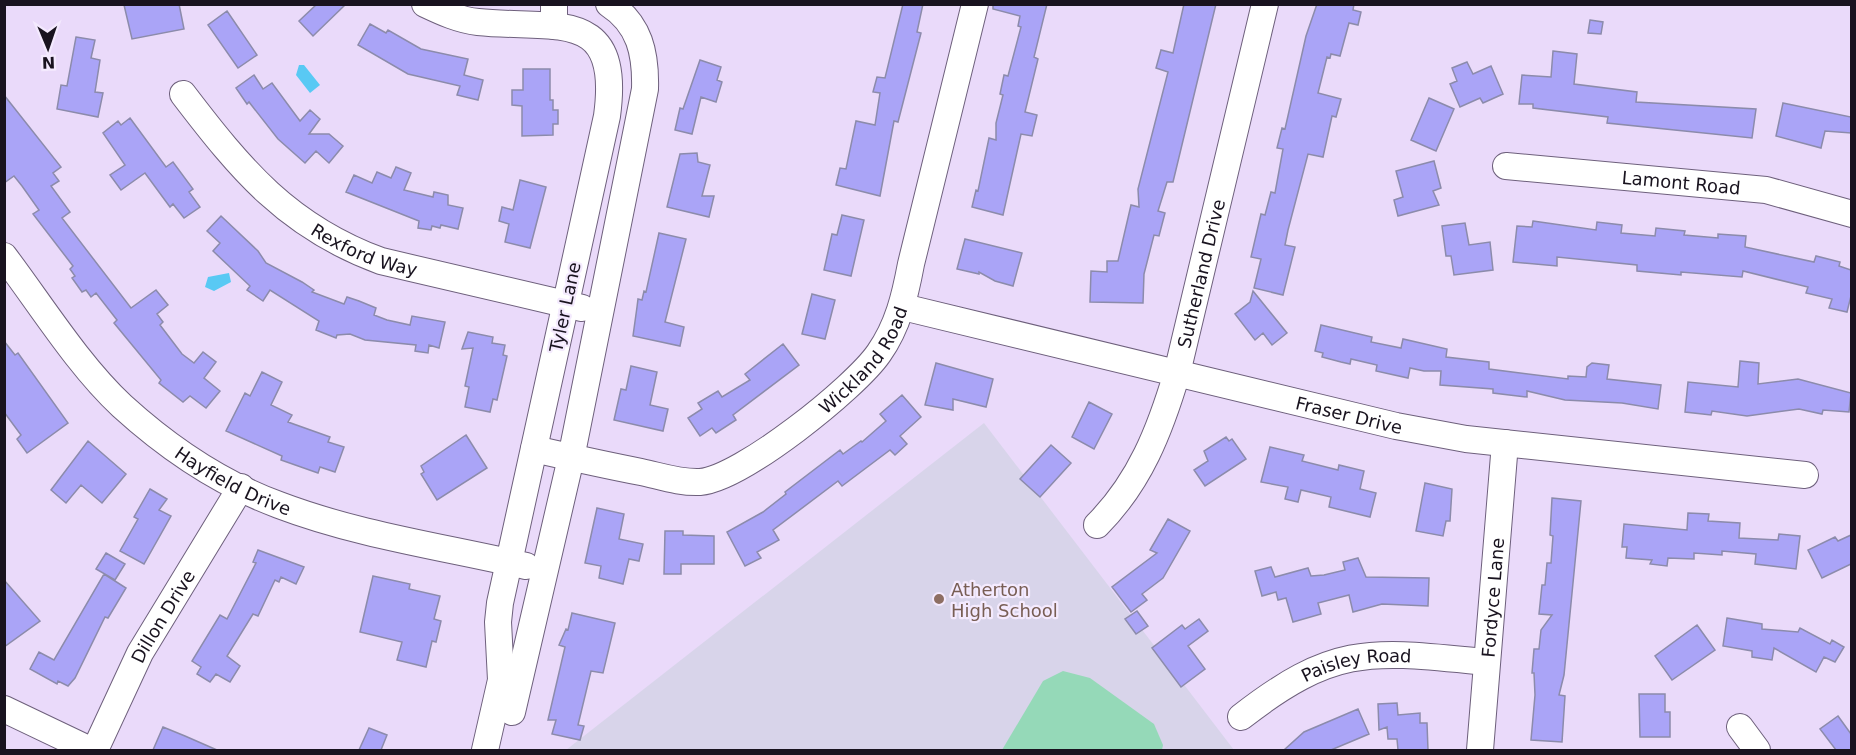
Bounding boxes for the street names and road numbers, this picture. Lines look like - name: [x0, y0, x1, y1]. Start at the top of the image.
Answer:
- street label: Lamont Road: [1621, 166, 1741, 198]
- street label: Sutherland Drive: [1173, 197, 1229, 350]
- street label: Rexford Way: [308, 219, 420, 280]
- street label: Tyler Lane: [545, 260, 585, 355]
- street label: Wickland Road: [814, 304, 911, 418]
- street label: Fraser Drive: [1294, 392, 1404, 437]
- street label: Hayfield Drive: [171, 442, 294, 519]
- street label: Fordyce Lane: [1477, 537, 1508, 658]
- street label: Dillon Drive: [126, 566, 199, 666]
- street label: Paisley Road: [1297, 644, 1412, 686]

